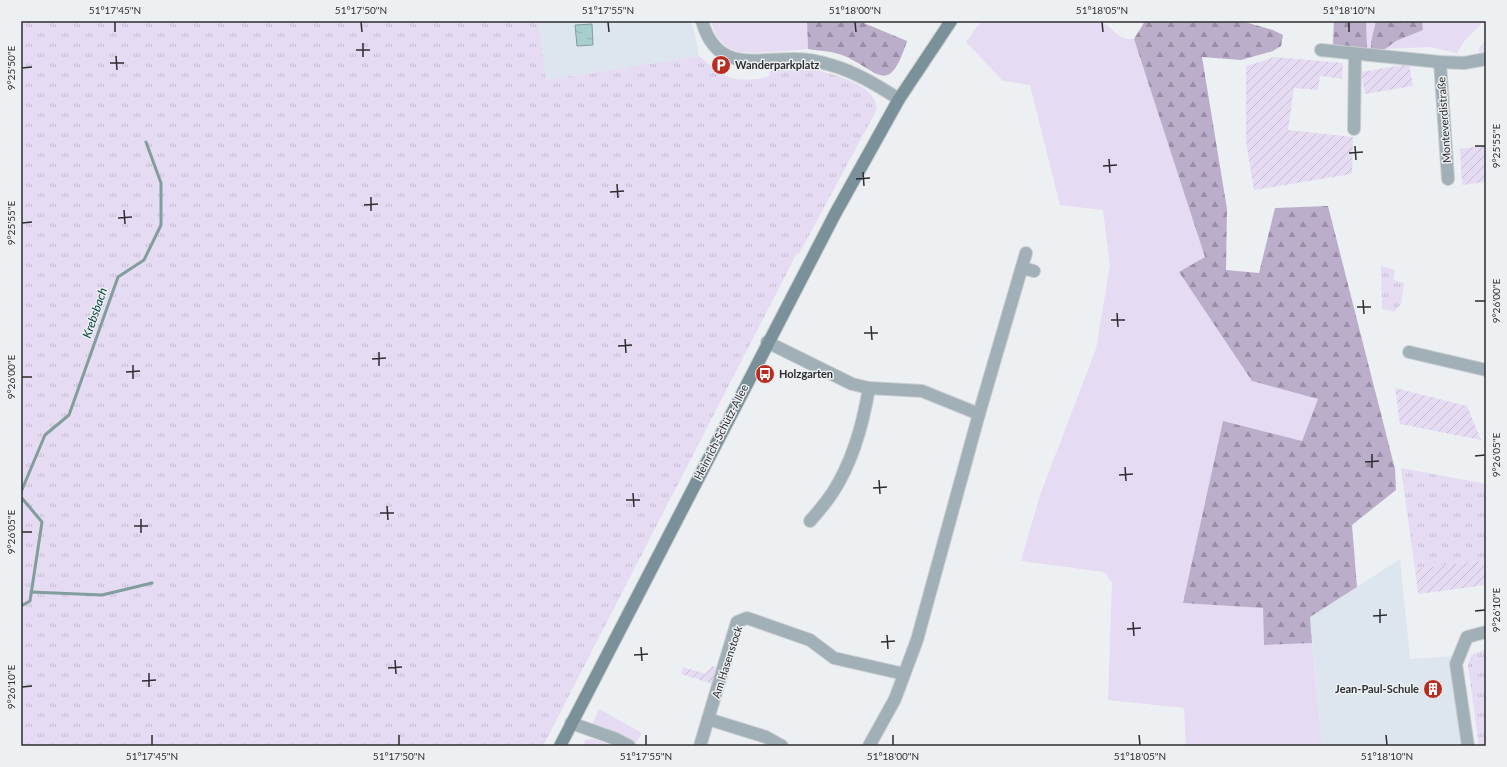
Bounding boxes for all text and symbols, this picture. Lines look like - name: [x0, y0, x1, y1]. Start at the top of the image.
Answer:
- text: 51°17'45"N: [89, 4, 141, 16]
- text: 51°17'50"N: [335, 4, 387, 16]
- text: 51°17'55"N: [582, 4, 634, 16]
- text: 51°18'00"N: [829, 4, 881, 16]
- text: 51°18'05"N: [1076, 4, 1128, 16]
- text: 51°18'10"N: [1323, 4, 1375, 16]
- text: 9°25'50"E: [5, 45, 17, 90]
- parking icon: Wanderparkplatz: [710, 54, 732, 76]
- place label: Wanderparkplatz: [735, 58, 819, 71]
- street label: Monteverdistraße: [1434, 76, 1453, 163]
- text: 9°25'55"E: [1490, 123, 1502, 168]
- text: 9°25'55"E: [5, 200, 17, 245]
- text: 9°26'00"E: [1490, 278, 1502, 323]
- water label: Krebsbach: [79, 286, 110, 340]
- text: 9°26'00"E: [5, 354, 17, 399]
- bus stop icon: Holzgarten: [754, 363, 776, 385]
- place label: Holzgarten: [779, 367, 833, 380]
- street label: Heinrich-Schütz-Allee: [691, 382, 750, 482]
- text: 9°26'05"E: [1490, 432, 1502, 477]
- text: 9°26'05"E: [5, 509, 17, 554]
- text: 9°26'10"E: [1490, 587, 1502, 632]
- street label: Am Hasenstock: [709, 624, 744, 700]
- text: 9°26'10"E: [5, 664, 17, 709]
- building icon: Jean-Paul-Schule: [1422, 678, 1444, 700]
- place label: Jean-Paul-Schule: [1335, 682, 1419, 695]
- text: 51°17'45"N: [126, 750, 178, 762]
- text: 51°17'50"N: [373, 750, 425, 762]
- text: 51°17'55"N: [620, 750, 672, 762]
- text: 51°18'00"N: [867, 750, 919, 762]
- text: 51°18'05"N: [1114, 750, 1166, 762]
- text: 51°18'10"N: [1361, 750, 1413, 762]

